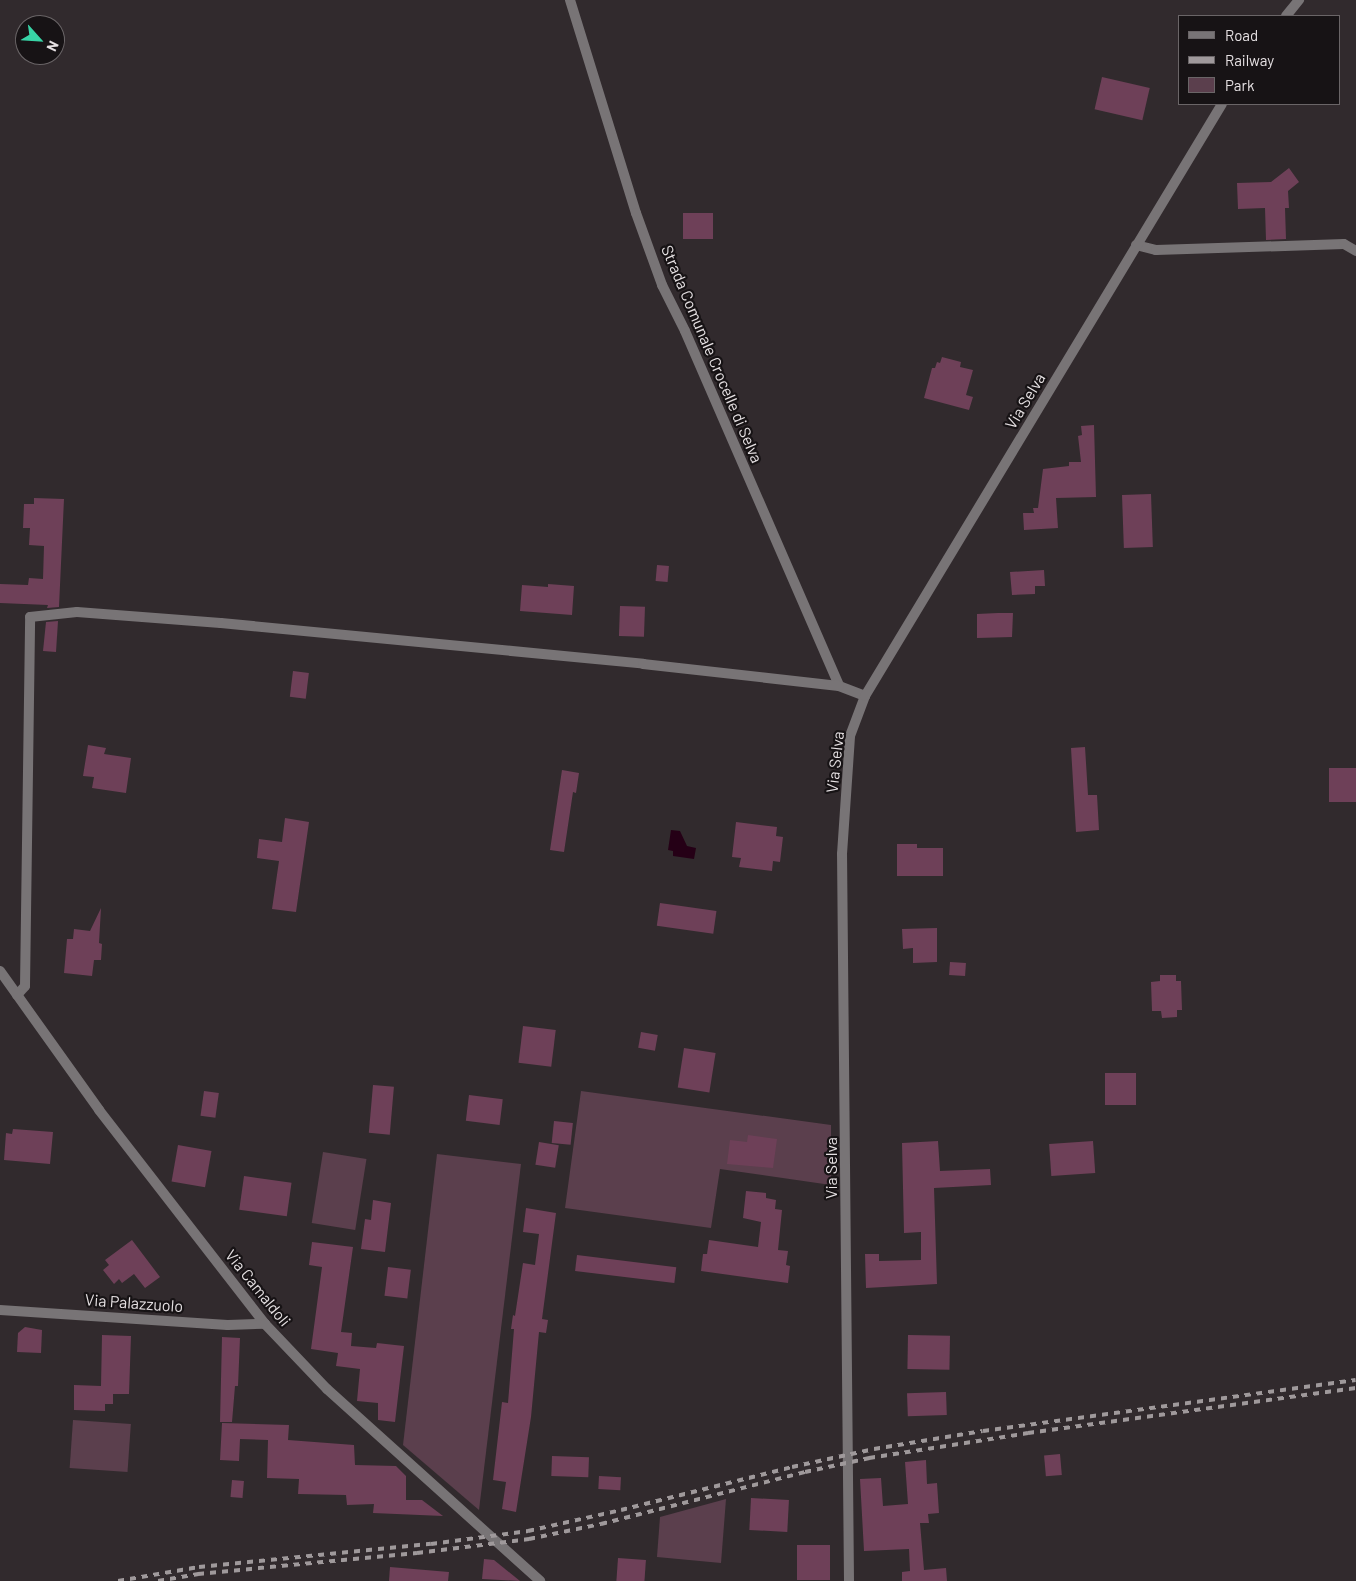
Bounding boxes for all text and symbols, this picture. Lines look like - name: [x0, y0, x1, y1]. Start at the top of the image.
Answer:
- north arrow: [15, 15, 65, 65]
- legend: [1178, 15, 1341, 105]
- text: Road: [1225, 26, 1258, 44]
- text: N: [43, 38, 63, 54]
- text: Railway: [1225, 51, 1274, 69]
- text: Park: [1225, 76, 1254, 94]
- street label: Strada Comunale Crocelle di Selva: [657, 242, 767, 466]
- street label: Via Selva: [1001, 369, 1049, 433]
- street label: Via Selva: [822, 730, 848, 794]
- street label: Via Selva: [821, 1137, 841, 1199]
- street label: Via Camaldoli: [221, 1246, 295, 1330]
- street label: Via Palazzuolo: [84, 1290, 184, 1316]

